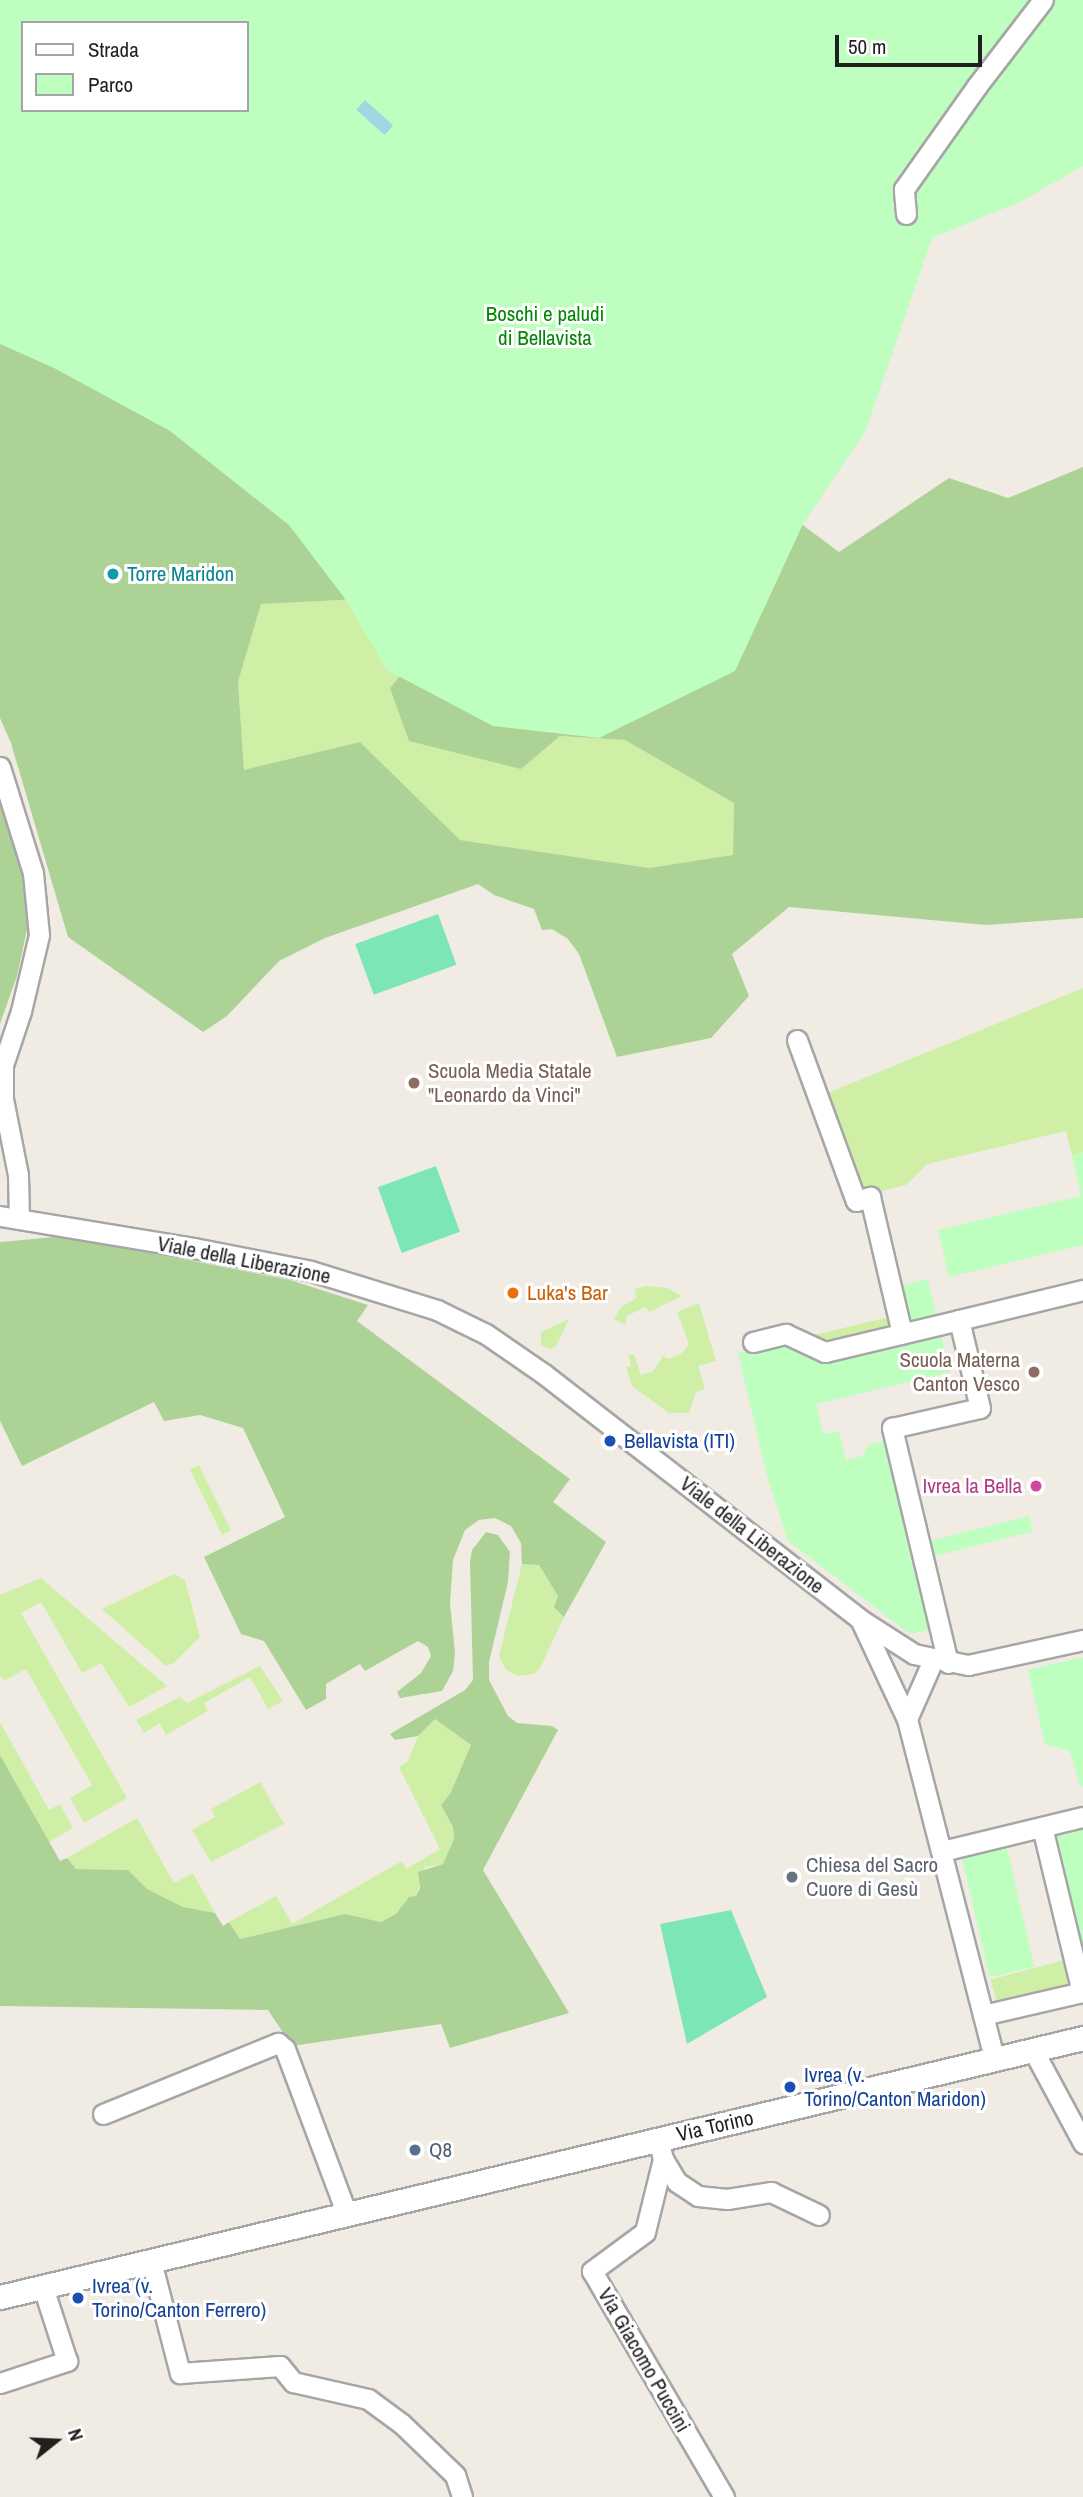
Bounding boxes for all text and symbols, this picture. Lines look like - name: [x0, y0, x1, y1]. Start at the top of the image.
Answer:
- legend: [21, 21, 248, 112]
- scale bar: [838, 21, 985, 65]
- text: 50 m: [848, 32, 886, 61]
- text: Strada: [88, 35, 139, 64]
- text: Parco: [88, 70, 133, 99]
- park label: Boschi e paludi di Bellavista: [486, 301, 604, 351]
- place label: Torre Maridon: [127, 561, 234, 587]
- marker: Torre Maridon: [105, 566, 121, 582]
- place label: Scuola Media Statale "Leonardo da Vinci": [428, 1058, 592, 1108]
- marker: Scuola Media Statale "Leonardo da Vinci": [406, 1075, 422, 1091]
- street label: Viale della Liberazione: [155, 1231, 333, 1289]
- place label: Luka's Bar: [527, 1280, 608, 1306]
- marker: Luka's Bar: [505, 1285, 521, 1301]
- place label: Scuola Materna Canton Vesco: [899, 1347, 1020, 1397]
- marker: Scuola Materna Canton Vesco: [1026, 1364, 1042, 1380]
- place label: Bellavista (ITI): [624, 1428, 735, 1454]
- marker: Bellavista (ITI): [602, 1433, 618, 1449]
- street label: Viale della Liberazione: [675, 1471, 829, 1599]
- place label: Ivrea la Bella: [922, 1473, 1022, 1499]
- marker: Ivrea la Bella: [1028, 1478, 1044, 1494]
- place label: Chiesa del Sacro Cuore di Gesù: [806, 1852, 938, 1902]
- marker: Chiesa del Sacro Cuore di Gesù: [784, 1869, 800, 1885]
- place label: Ivrea (v. Torino/Canton Maridon): [804, 2062, 986, 2112]
- marker: Ivrea (v. Torino/Canton Maridon): [782, 2079, 798, 2095]
- street label: Via Torino: [674, 2105, 756, 2147]
- place label: Q8: [429, 2137, 452, 2163]
- marker: Q8: [407, 2142, 423, 2158]
- place label: Ivrea (v. Torino/Canton Ferrero): [92, 2273, 266, 2323]
- street label: Via Giacomo Puccini: [592, 2283, 696, 2437]
- marker: Ivrea (v. Torino/Canton Ferrero): [70, 2290, 86, 2306]
- north arrow: [21, 2406, 91, 2476]
- text: N: [62, 2425, 90, 2444]

